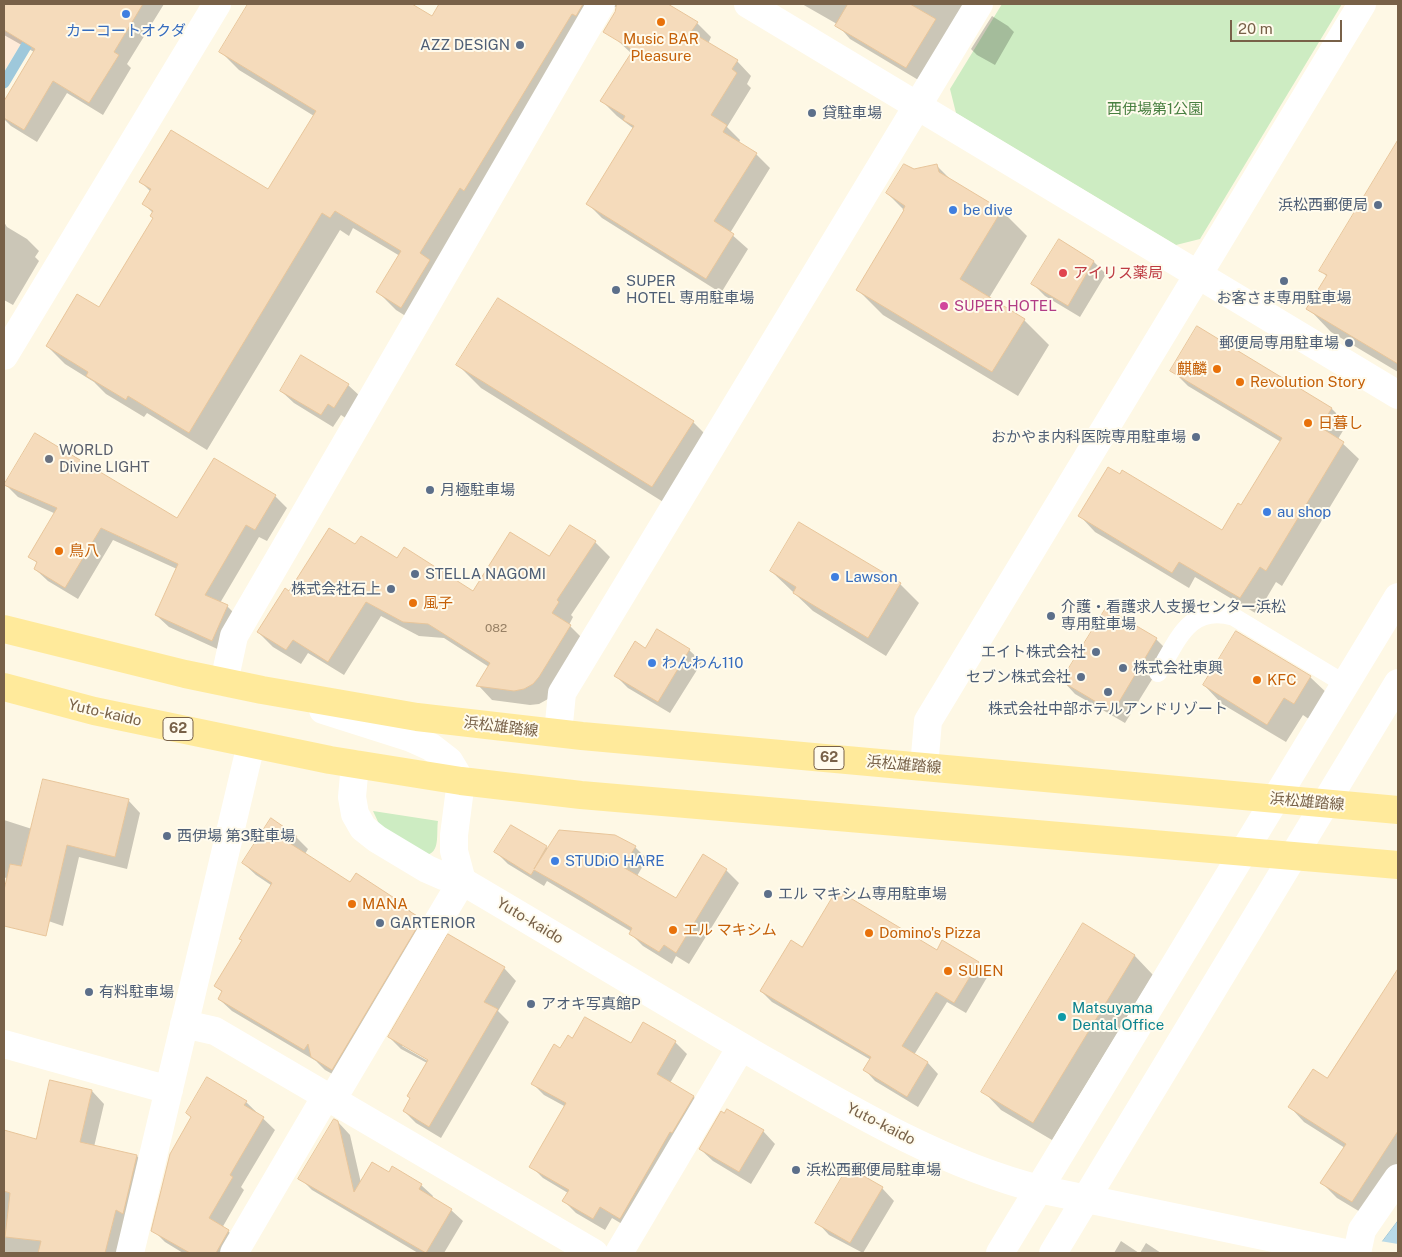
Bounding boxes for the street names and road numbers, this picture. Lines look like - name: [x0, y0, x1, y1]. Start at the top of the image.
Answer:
- street label: Yuto-kaido: [67, 696, 143, 730]
- street label: 浜松雄踏線: [463, 713, 539, 741]
- road number: 62: [163, 718, 193, 741]
- road number: 62: [814, 746, 844, 770]
- street label: 浜松雄踏線: [866, 753, 942, 777]
- street label: 浜松雄踏線: [1269, 790, 1345, 814]
- street label: Yuto-kaido: [493, 894, 567, 948]
- street label: Yuto-kaido: [844, 1099, 918, 1149]

